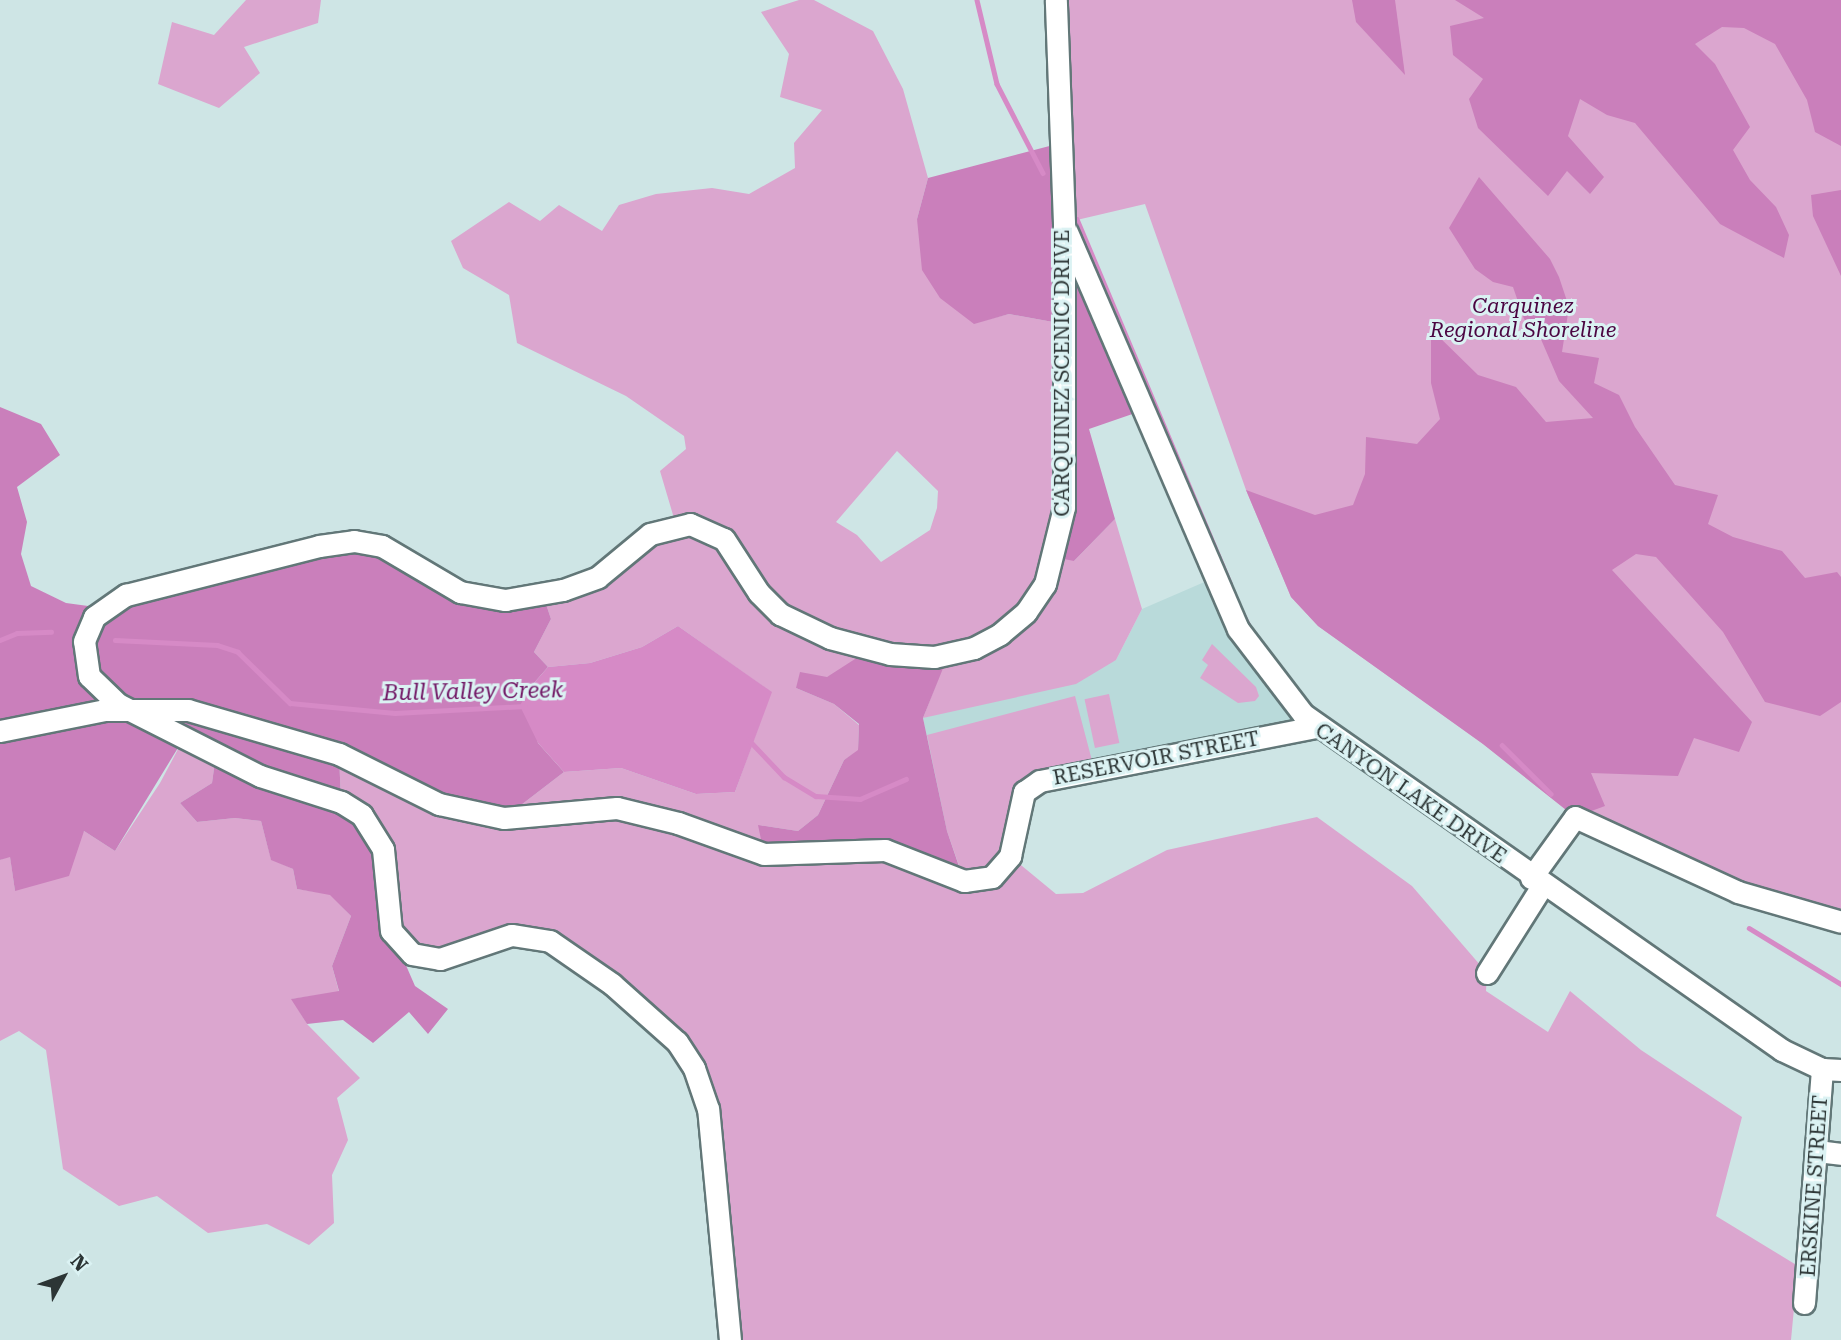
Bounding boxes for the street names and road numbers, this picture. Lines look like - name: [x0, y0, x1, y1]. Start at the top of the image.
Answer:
- street label: CARQUINEZ SCENIC DRIVE: [1049, 229, 1075, 517]
- street label: CANYON LAKE DRIVE: [1311, 717, 1511, 869]
- street label: RESERVOIR STREET: [1051, 726, 1261, 790]
- street label: ERSKINE STREET: [1795, 1094, 1833, 1278]

